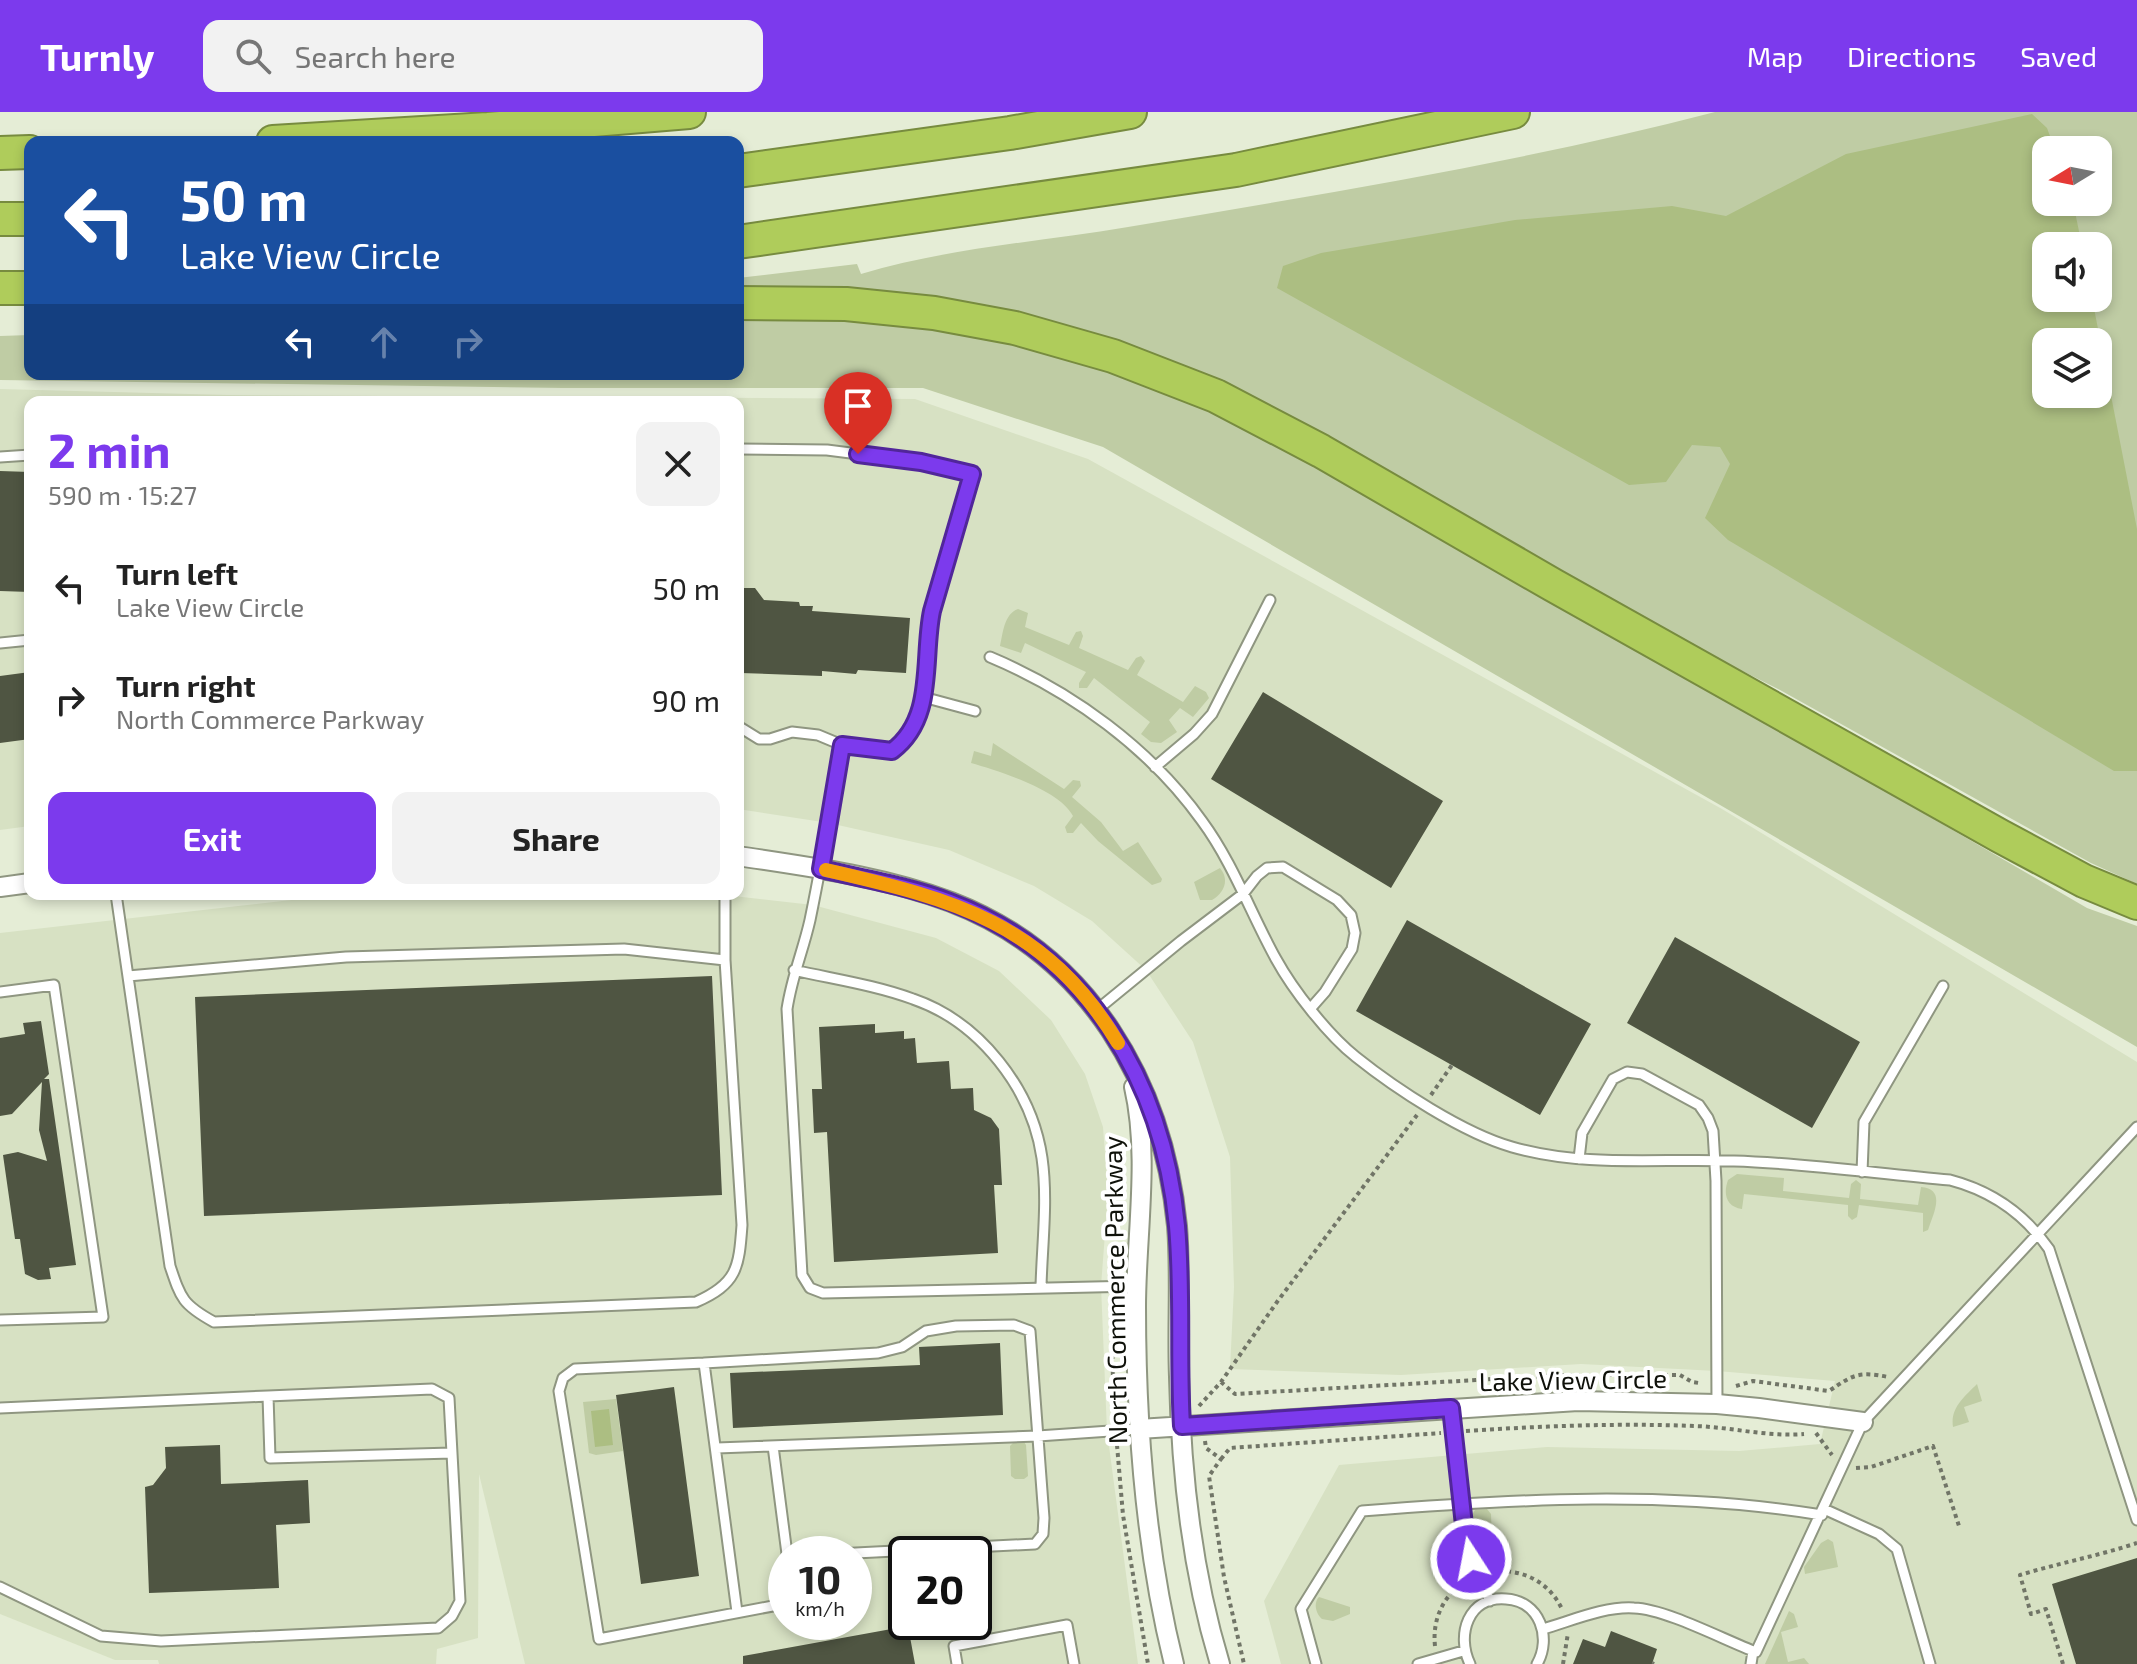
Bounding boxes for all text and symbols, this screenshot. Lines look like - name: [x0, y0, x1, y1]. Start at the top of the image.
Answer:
- search box: [203, 20, 763, 92]
- text: Turnly: [40, 33, 155, 79]
- icon: search: [231, 34, 275, 78]
- text: Search here: [295, 38, 456, 74]
- text: Map: [1747, 39, 1803, 73]
- text: Directions: [1847, 39, 1976, 73]
- text: Saved: [2020, 39, 2097, 73]
- north arrow: [2032, 136, 2112, 216]
- map controls: [2032, 136, 2112, 408]
- text: 50 m: [180, 165, 308, 232]
- icon: left: [48, 168, 152, 272]
- button: sound: [2032, 232, 2112, 312]
- text: Lake View Circle: [180, 233, 441, 276]
- icon: left: [278, 320, 322, 364]
- icon: ahead: [362, 320, 406, 364]
- icon: right: [446, 320, 490, 364]
- button: layers: [2032, 328, 2112, 408]
- pin: [824, 372, 892, 454]
- icon: arrive: [836, 384, 880, 428]
- text: 2 min: [48, 420, 171, 478]
- button: close: [636, 422, 720, 506]
- text: 590 m · 15:27: [48, 479, 197, 510]
- text: Turn left: [116, 555, 238, 591]
- icon: left: [48, 566, 92, 610]
- text: 50 m: [653, 570, 720, 606]
- text: Lake View Circle: [116, 591, 304, 622]
- text: Turn right: [116, 667, 256, 703]
- icon: right: [48, 678, 92, 722]
- text: 90 m: [652, 682, 720, 718]
- text: North Commerce Parkway: [116, 703, 424, 734]
- button: Exit: [48, 792, 376, 884]
- button: Share: [392, 792, 720, 884]
- street label: North Commerce Parkway: [1096, 1135, 1132, 1444]
- street label: Lake View Circle: [1479, 1362, 1667, 1396]
- position arrow: [1429, 1517, 1513, 1601]
- speed limit sign: 20: [888, 1536, 992, 1640]
- text: 10: [799, 1554, 841, 1602]
- text: km/h: [795, 1596, 845, 1620]

